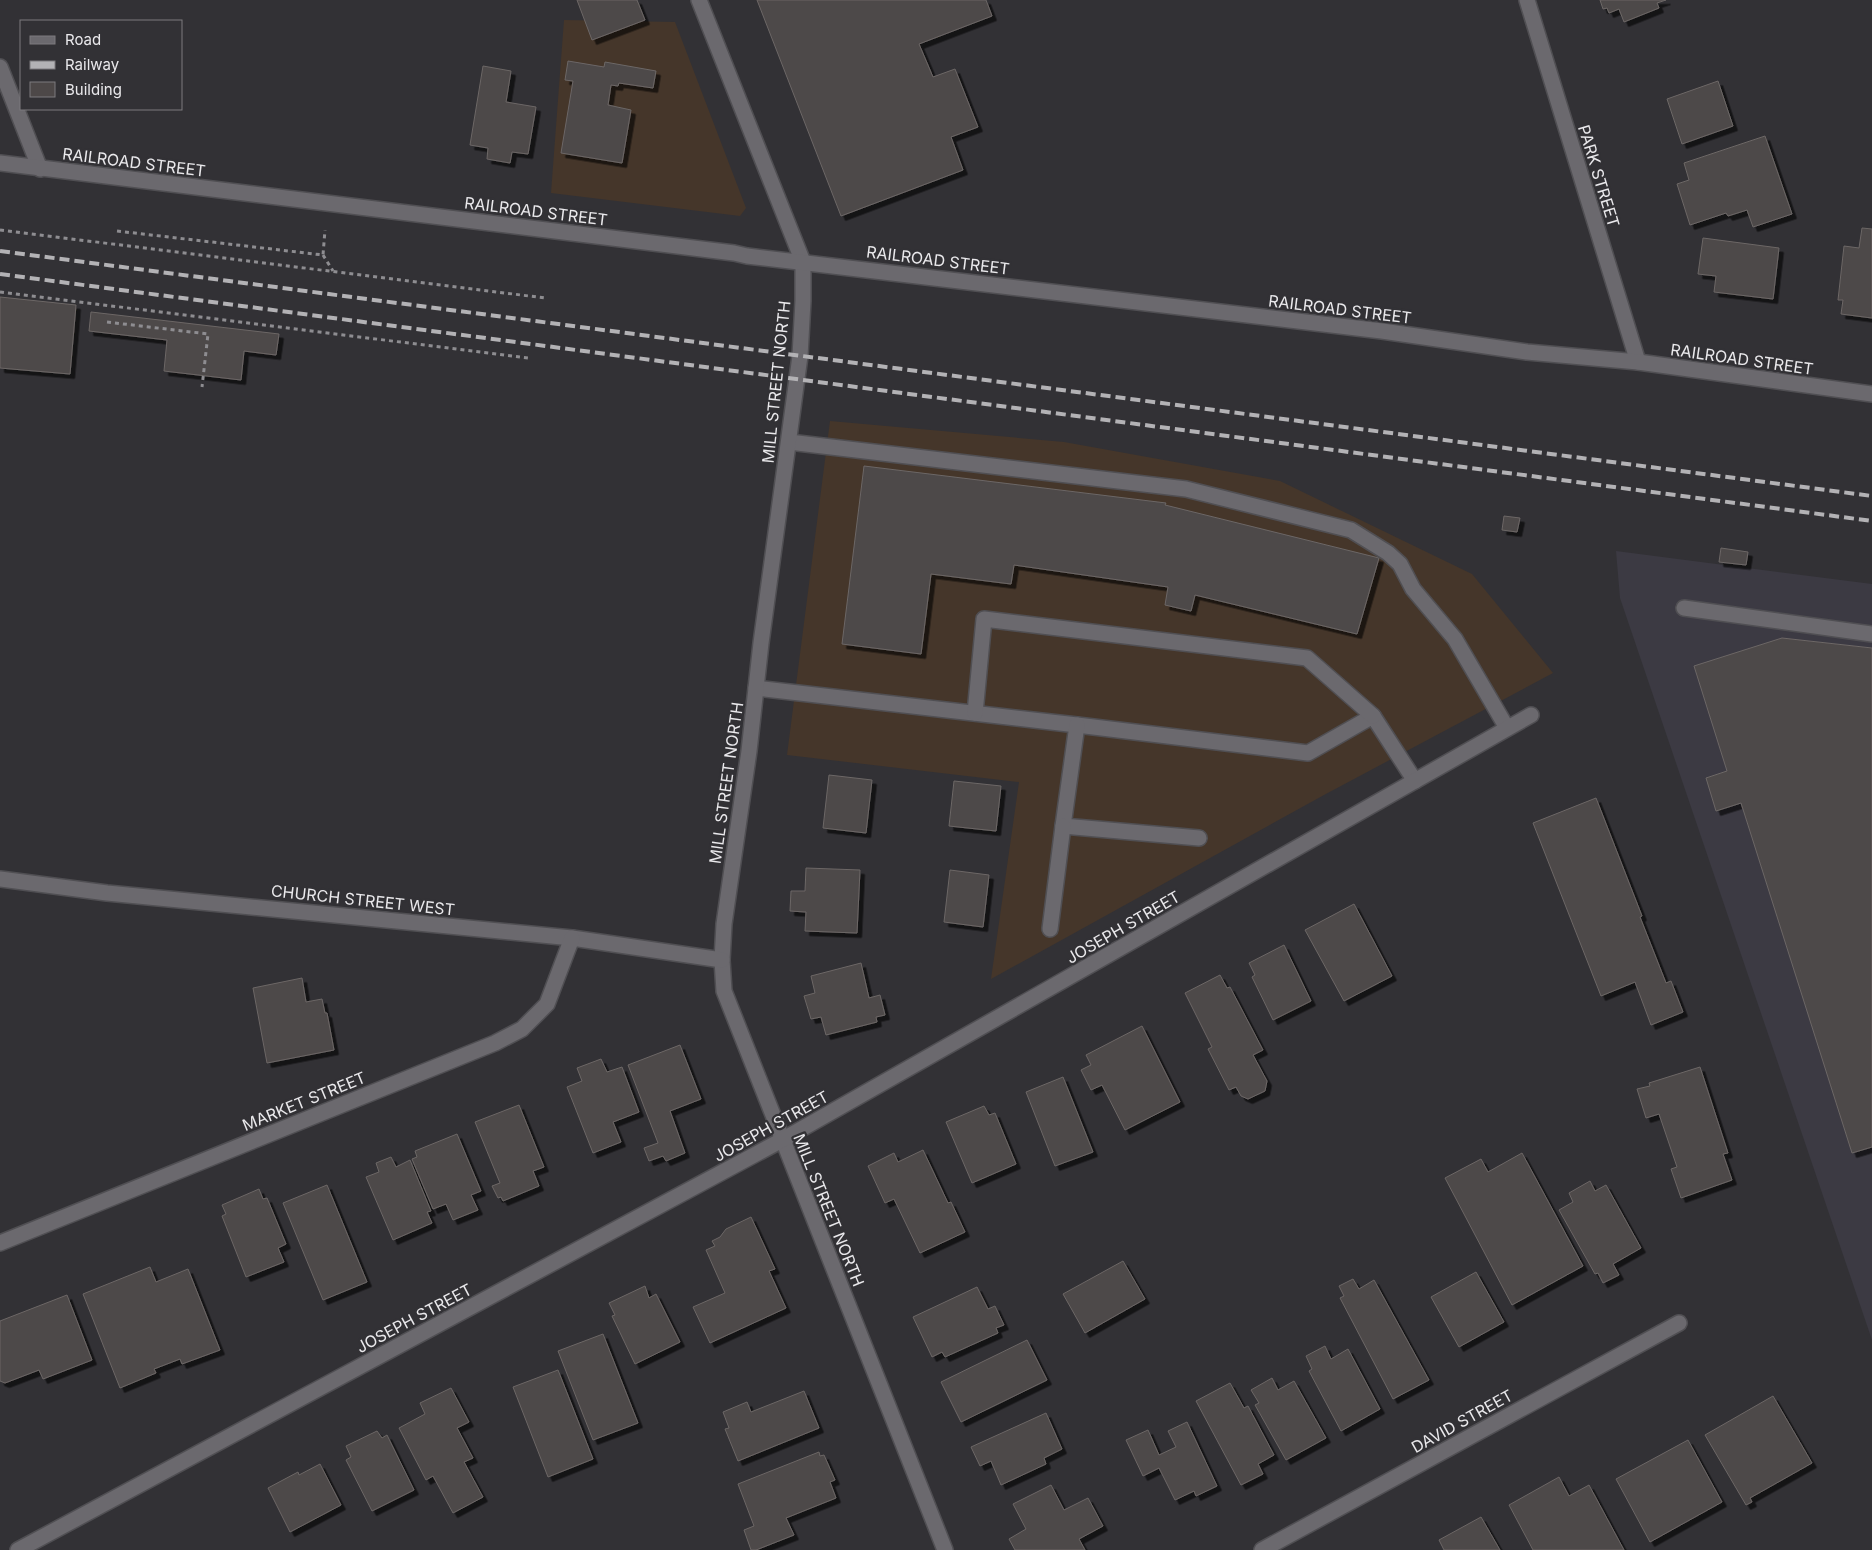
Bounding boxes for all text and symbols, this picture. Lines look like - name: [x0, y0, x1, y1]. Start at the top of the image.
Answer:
- legend: [20, 20, 182, 110]
- text: Road: [65, 30, 101, 49]
- text: Railway: [65, 55, 120, 74]
- text: Building: [65, 80, 122, 99]
- street label: PARK STREET: [1574, 122, 1624, 230]
- street label: RAILROAD STREET: [61, 143, 207, 181]
- street label: RAILROAD STREET: [463, 192, 609, 230]
- street label: RAILROAD STREET: [865, 241, 1011, 279]
- street label: RAILROAD STREET: [1267, 290, 1413, 328]
- street label: MILL STREET NORTH: [758, 300, 794, 464]
- street label: RAILROAD STREET: [1669, 339, 1815, 379]
- street label: MILL STREET NORTH: [705, 701, 747, 865]
- street label: CHURCH STREET WEST: [270, 880, 456, 920]
- street label: JOSEPH STREET: [1062, 886, 1184, 968]
- street label: MARKET STREET: [239, 1067, 369, 1135]
- street label: JOSEPH STREET: [710, 1086, 832, 1166]
- street label: MILL STREET NORTH: [789, 1131, 869, 1289]
- street label: JOSEPH STREET: [353, 1279, 475, 1357]
- street label: DAVID STREET: [1408, 1385, 1516, 1457]

